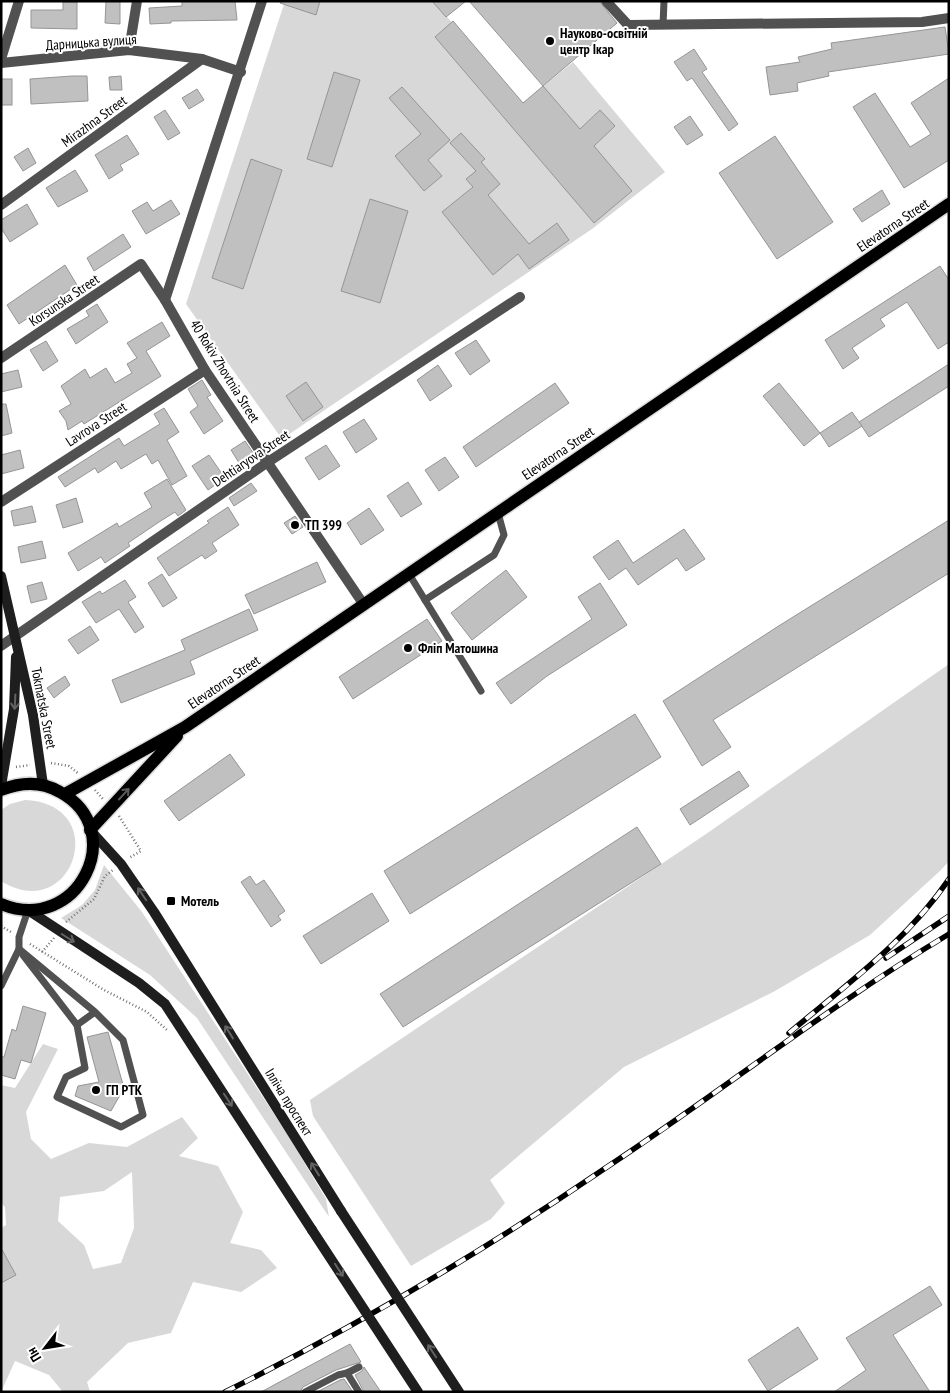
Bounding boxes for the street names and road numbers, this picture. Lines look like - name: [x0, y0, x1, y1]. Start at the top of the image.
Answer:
- street label: Дарницька вулиця: [45, 30, 137, 54]
- street label: Mirazhna Street: [58, 91, 130, 151]
- street label: Elevatorna Street: [853, 194, 933, 256]
- street label: Korsunska Street: [25, 270, 103, 330]
- street label: 40 Rokiv Zhovtnia Street: [186, 316, 264, 426]
- street label: Lavrova Street: [62, 397, 130, 450]
- street label: Elevatorna Street: [518, 422, 598, 484]
- street label: Dehtiaryova Street: [209, 425, 293, 491]
- street label: Elevatorna Street: [184, 651, 264, 713]
- street label: Tokmatska Street: [27, 666, 61, 750]
- street label: Ілліча проспект: [261, 1065, 317, 1140]

